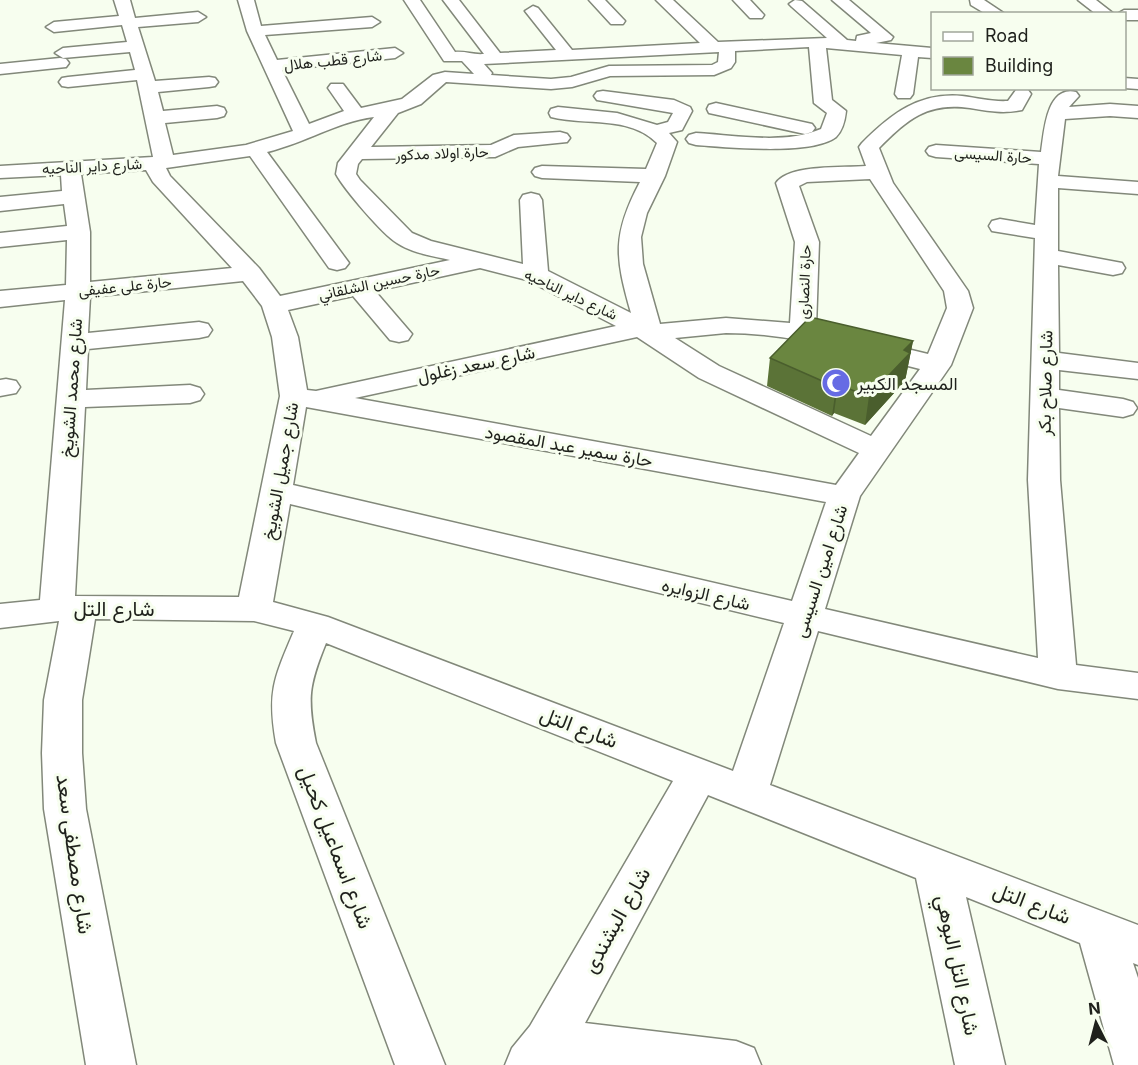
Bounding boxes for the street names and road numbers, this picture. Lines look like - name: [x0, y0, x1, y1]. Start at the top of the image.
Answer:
- street label: شارع قطب هلال: [283, 45, 383, 77]
- street label: حارة اولاد مدكور: [394, 142, 489, 164]
- street label: حارة السيسى: [954, 143, 1032, 168]
- street label: شارع داير الناحيه: [41, 154, 143, 180]
- street label: حارة النصارى: [793, 244, 816, 320]
- street label: حارة حسين الشلقاني: [317, 260, 442, 308]
- street label: شارع داير الناحيه: [521, 264, 621, 326]
- street label: حارة على عفيفى: [77, 272, 173, 301]
- street label: شارع محمد الشويخ: [56, 318, 88, 459]
- street label: شارع صلاح بكر: [1034, 330, 1058, 437]
- street label: شارع سعد زغلول: [415, 341, 537, 389]
- street label: شارع جميل الشويخ: [258, 401, 304, 542]
- street label: حارة سمير عبد المقصود: [483, 421, 654, 472]
- street label: شارع امين السيسى: [789, 502, 853, 641]
- street label: شارع الزوايره: [660, 574, 752, 616]
- street label: شارع التل: [73, 596, 155, 623]
- street label: شارع التل: [536, 701, 621, 755]
- street label: شارع اسماعيل كحيل: [292, 762, 379, 933]
- street label: شارع مصطفى سعد: [49, 772, 99, 936]
- street label: شارع البشندى: [577, 863, 657, 978]
- street label: شارع التل: [989, 877, 1074, 931]
- street label: شارع التل البوهي: [926, 893, 985, 1038]

